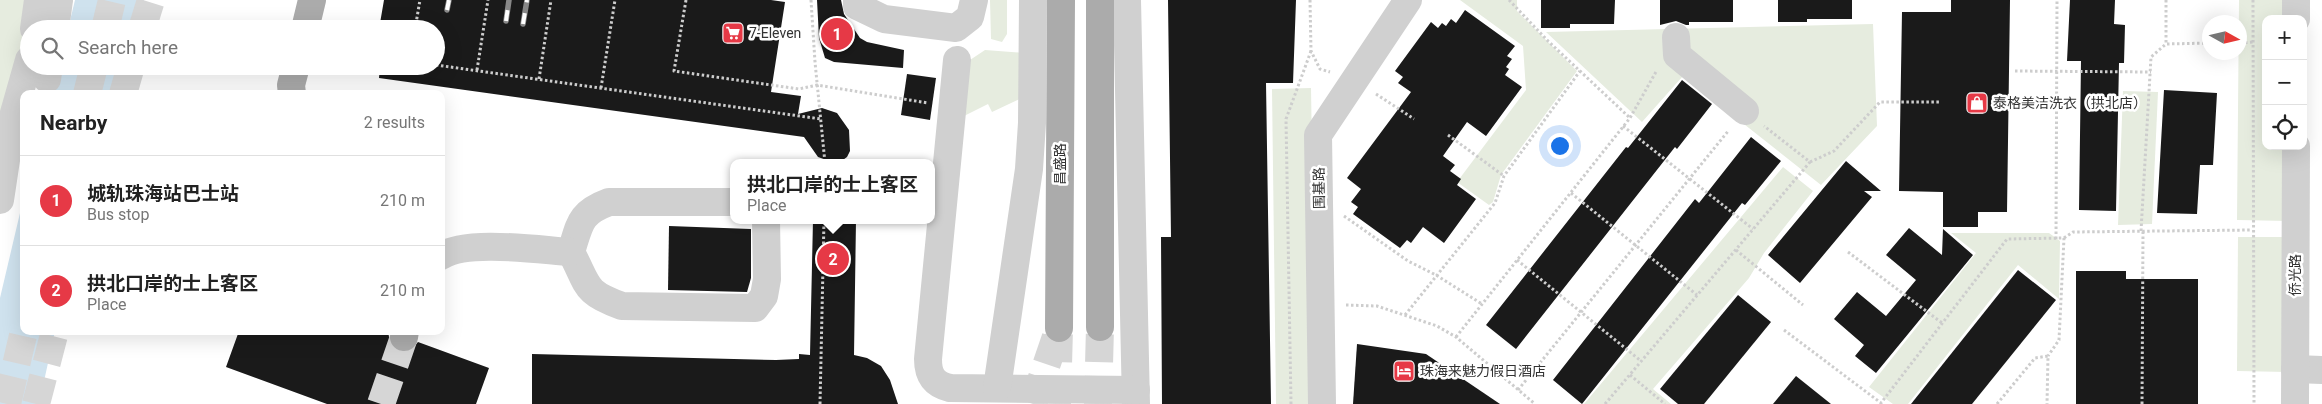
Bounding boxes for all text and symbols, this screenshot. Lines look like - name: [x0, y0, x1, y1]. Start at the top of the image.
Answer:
- pin: 1: [821, 15, 853, 53]
- north arrow: [2202, 15, 2247, 60]
- map controls: [2262, 15, 2307, 150]
- button: +: [2262, 15, 2307, 60]
- search box: [20, 20, 445, 75]
- supermarket icon: 7-Eleven: [721, 21, 745, 45]
- place label: 7-Eleven: [749, 25, 801, 41]
- icon: search: [38, 34, 66, 62]
- text: Search here: [78, 36, 178, 59]
- button: −: [2262, 60, 2307, 105]
- shop icon: 泰格美洁洗衣（拱北店）: [1965, 91, 1989, 115]
- place label: 泰格美洁洗衣（拱北店）: [1993, 95, 2147, 111]
- button: locate: [2262, 105, 2307, 150]
- text: Nearby: [40, 111, 107, 135]
- text: 2 results: [364, 113, 425, 132]
- your location: [1547, 133, 1573, 159]
- street label: 昌盛路: [1052, 143, 1068, 185]
- popup: [730, 159, 935, 224]
- street label: 围基路: [1311, 167, 1327, 209]
- text: 拱北口岸的士上客区: [747, 173, 918, 196]
- text: 城轨珠海站巴士站: [87, 182, 239, 205]
- text: 1: [51, 191, 61, 210]
- text: 210 m: [380, 191, 425, 210]
- text: Place: [747, 196, 787, 215]
- text: Bus stop: [87, 205, 149, 224]
- pin: 2: [817, 240, 849, 278]
- street label: 侨光路: [2287, 254, 2303, 296]
- text: 拱北口岸的士上客区: [87, 272, 258, 295]
- text: 2: [51, 281, 61, 300]
- text: 210 m: [380, 281, 425, 300]
- text: Place: [87, 295, 127, 314]
- hotel icon: 珠海来魅力假日酒店: [1392, 359, 1416, 383]
- place label: 珠海来魅力假日酒店: [1420, 363, 1546, 379]

